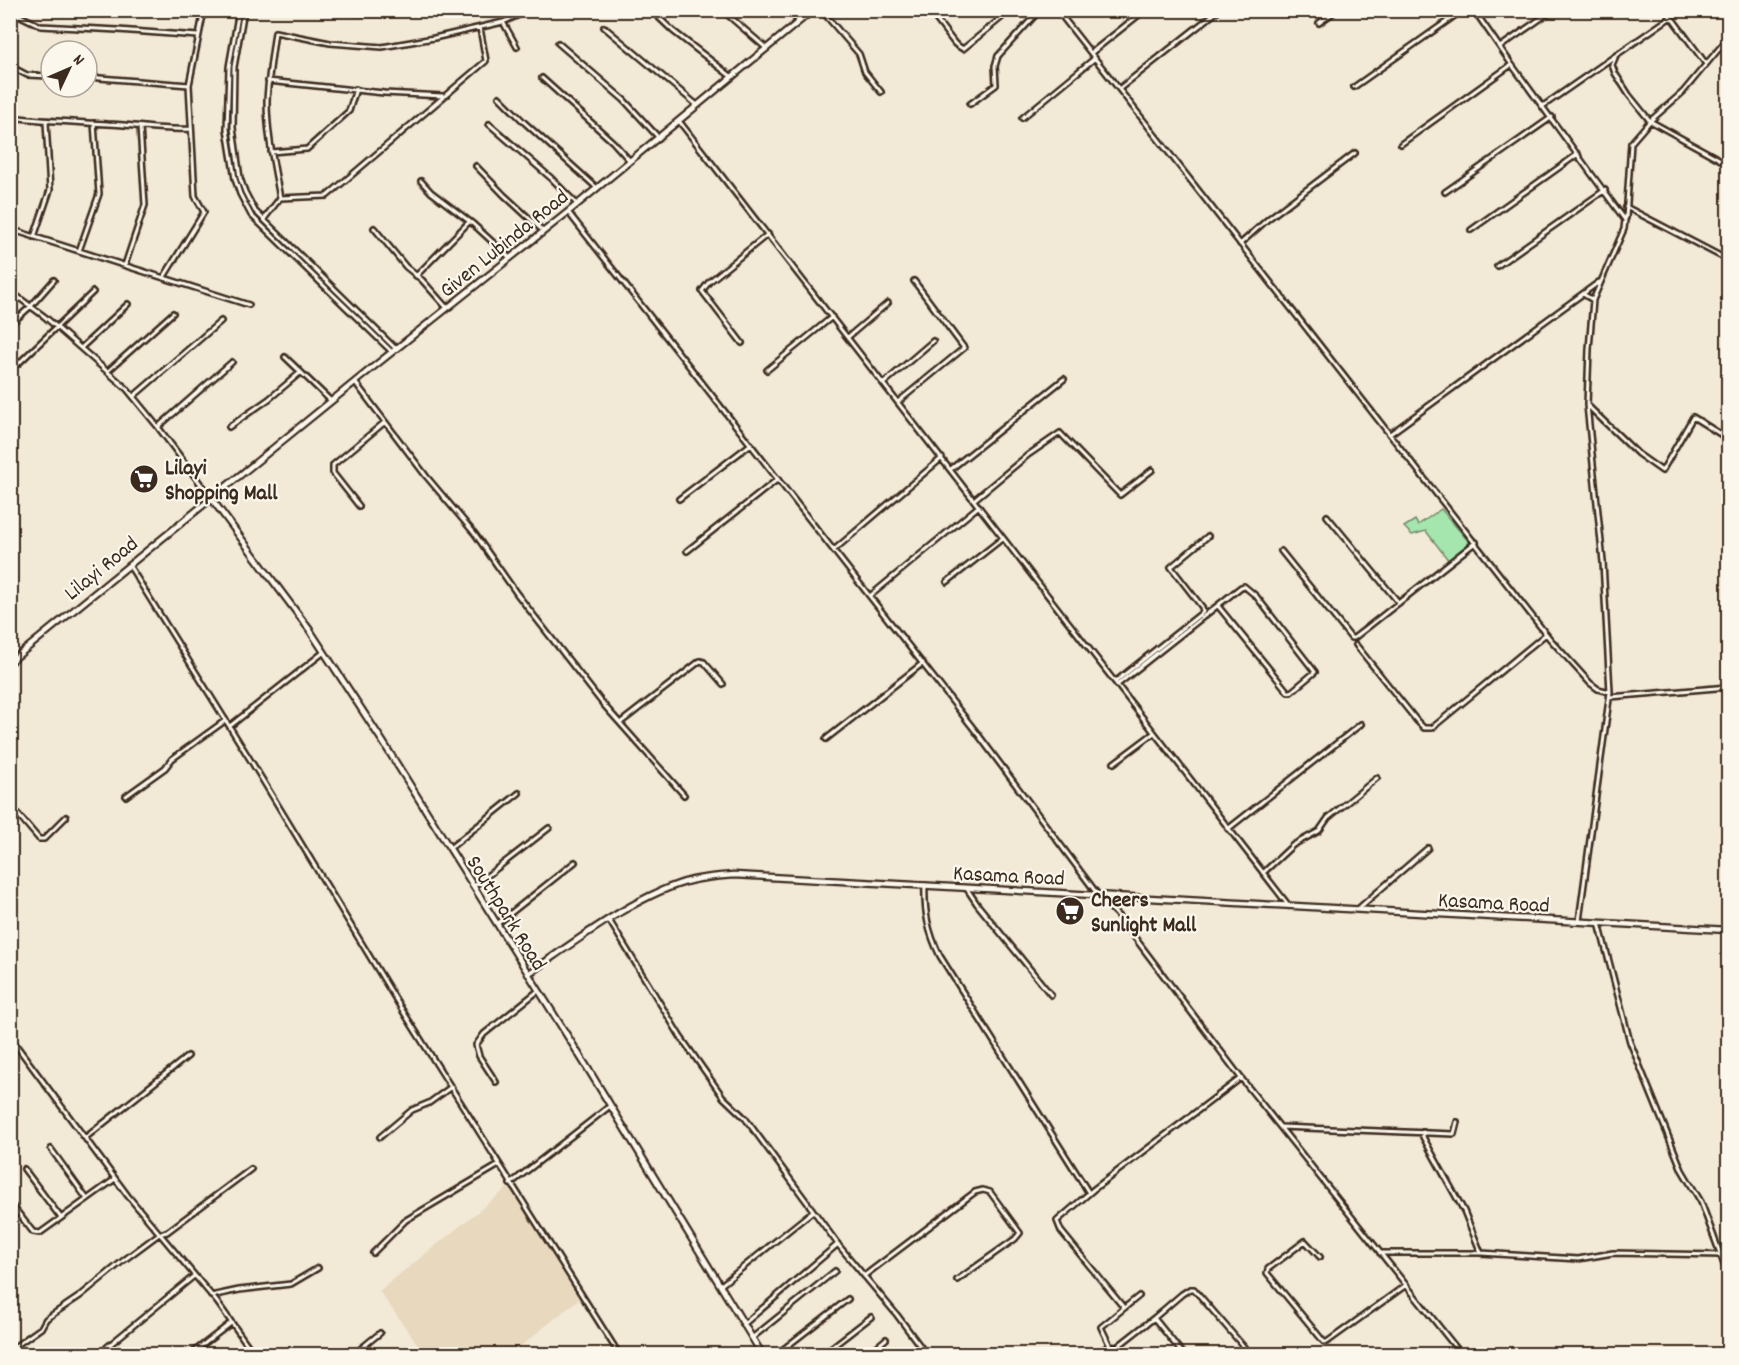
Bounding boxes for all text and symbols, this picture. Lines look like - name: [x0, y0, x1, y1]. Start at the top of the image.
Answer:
- north arrow: [39, 39, 99, 99]
- text: N: [67, 49, 89, 71]
- street label: Given Lubinda Road: [434, 183, 576, 307]
- place label: Lilayi Shopping Mall: [165, 454, 278, 510]
- supermarket icon: Lilayi Shopping Mall: [128, 463, 160, 495]
- street label: Lilayi Road: [58, 530, 146, 609]
- street label: Southpark Road: [457, 850, 553, 978]
- street label: Kasama Road: [952, 859, 1065, 896]
- place label: Cheers Sunlight Mall: [1091, 886, 1197, 942]
- street label: Kasama Road: [1437, 886, 1550, 923]
- supermarket icon: Cheers Sunlight Mall: [1054, 895, 1086, 927]

